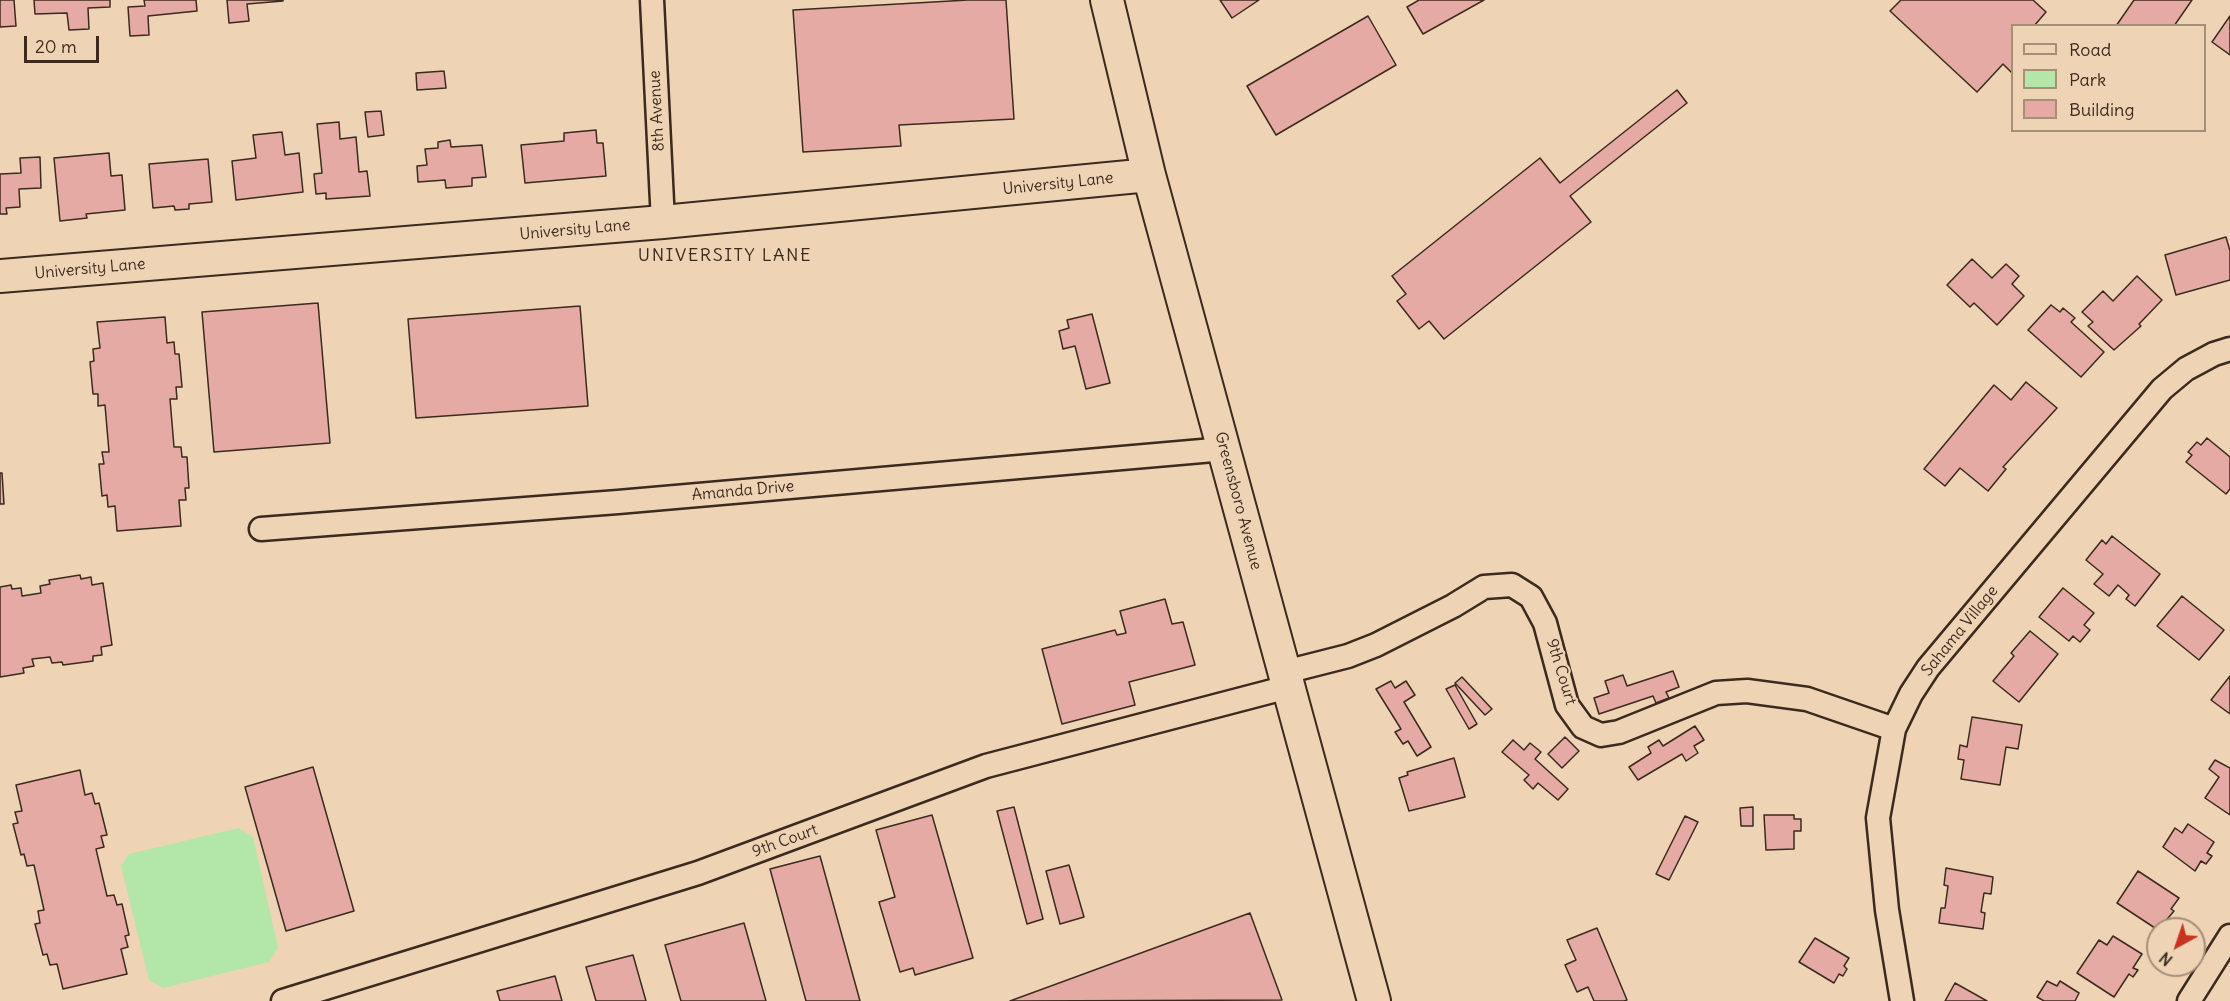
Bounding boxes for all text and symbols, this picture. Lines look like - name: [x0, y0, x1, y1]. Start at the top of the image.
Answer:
- scale bar: [27, 24, 102, 62]
- legend: [2011, 24, 2206, 132]
- text: 20 m: [35, 35, 77, 58]
- text: Road: [2069, 38, 2111, 61]
- text: Park: [2069, 68, 2106, 91]
- street label: 8th Avenue: [645, 70, 669, 152]
- text: Building: [2069, 98, 2134, 121]
- street label: University Lane: [1002, 169, 1114, 199]
- street label: University Lane: [519, 216, 631, 244]
- district label: UNIVERSITY LANE: [638, 245, 812, 267]
- street label: University Lane: [34, 255, 146, 283]
- street label: Greensboro Avenue: [1210, 430, 1266, 572]
- street label: Amanda Drive: [691, 477, 795, 505]
- street label: Sahama Village: [1918, 582, 2002, 680]
- street label: 9th Court: [1542, 637, 1580, 707]
- street label: 9th Court: [750, 820, 820, 862]
- north arrow: [2146, 917, 2206, 977]
- text: N: [2155, 948, 2176, 970]

